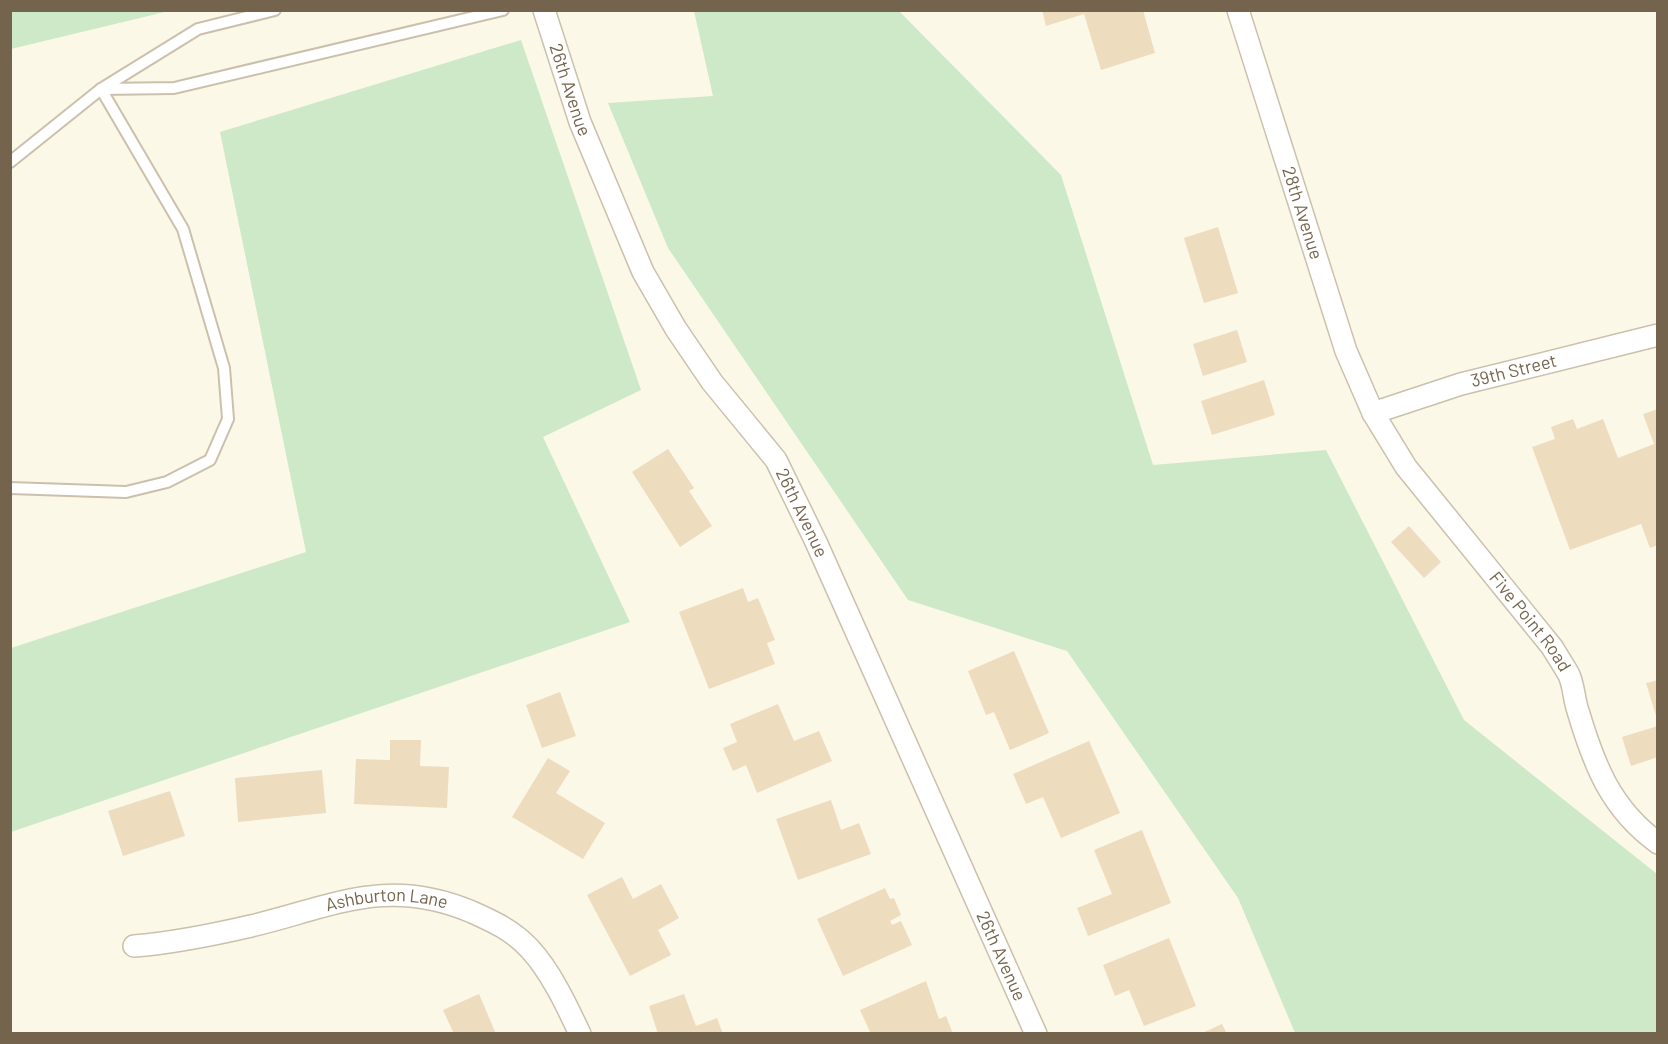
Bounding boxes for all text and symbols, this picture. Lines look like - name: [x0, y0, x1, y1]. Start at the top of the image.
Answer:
- street label: 26th Avenue: [545, 41, 597, 139]
- street label: 28th Avenue: [1278, 164, 1328, 262]
- street label: 39th Street: [1468, 349, 1559, 391]
- street label: 26th Avenue: [772, 464, 833, 560]
- street label: Five Point Road: [1485, 567, 1576, 675]
- street label: Ashburton Lane: [323, 883, 451, 915]
- street label: 26th Avenue: [972, 907, 1032, 1004]

